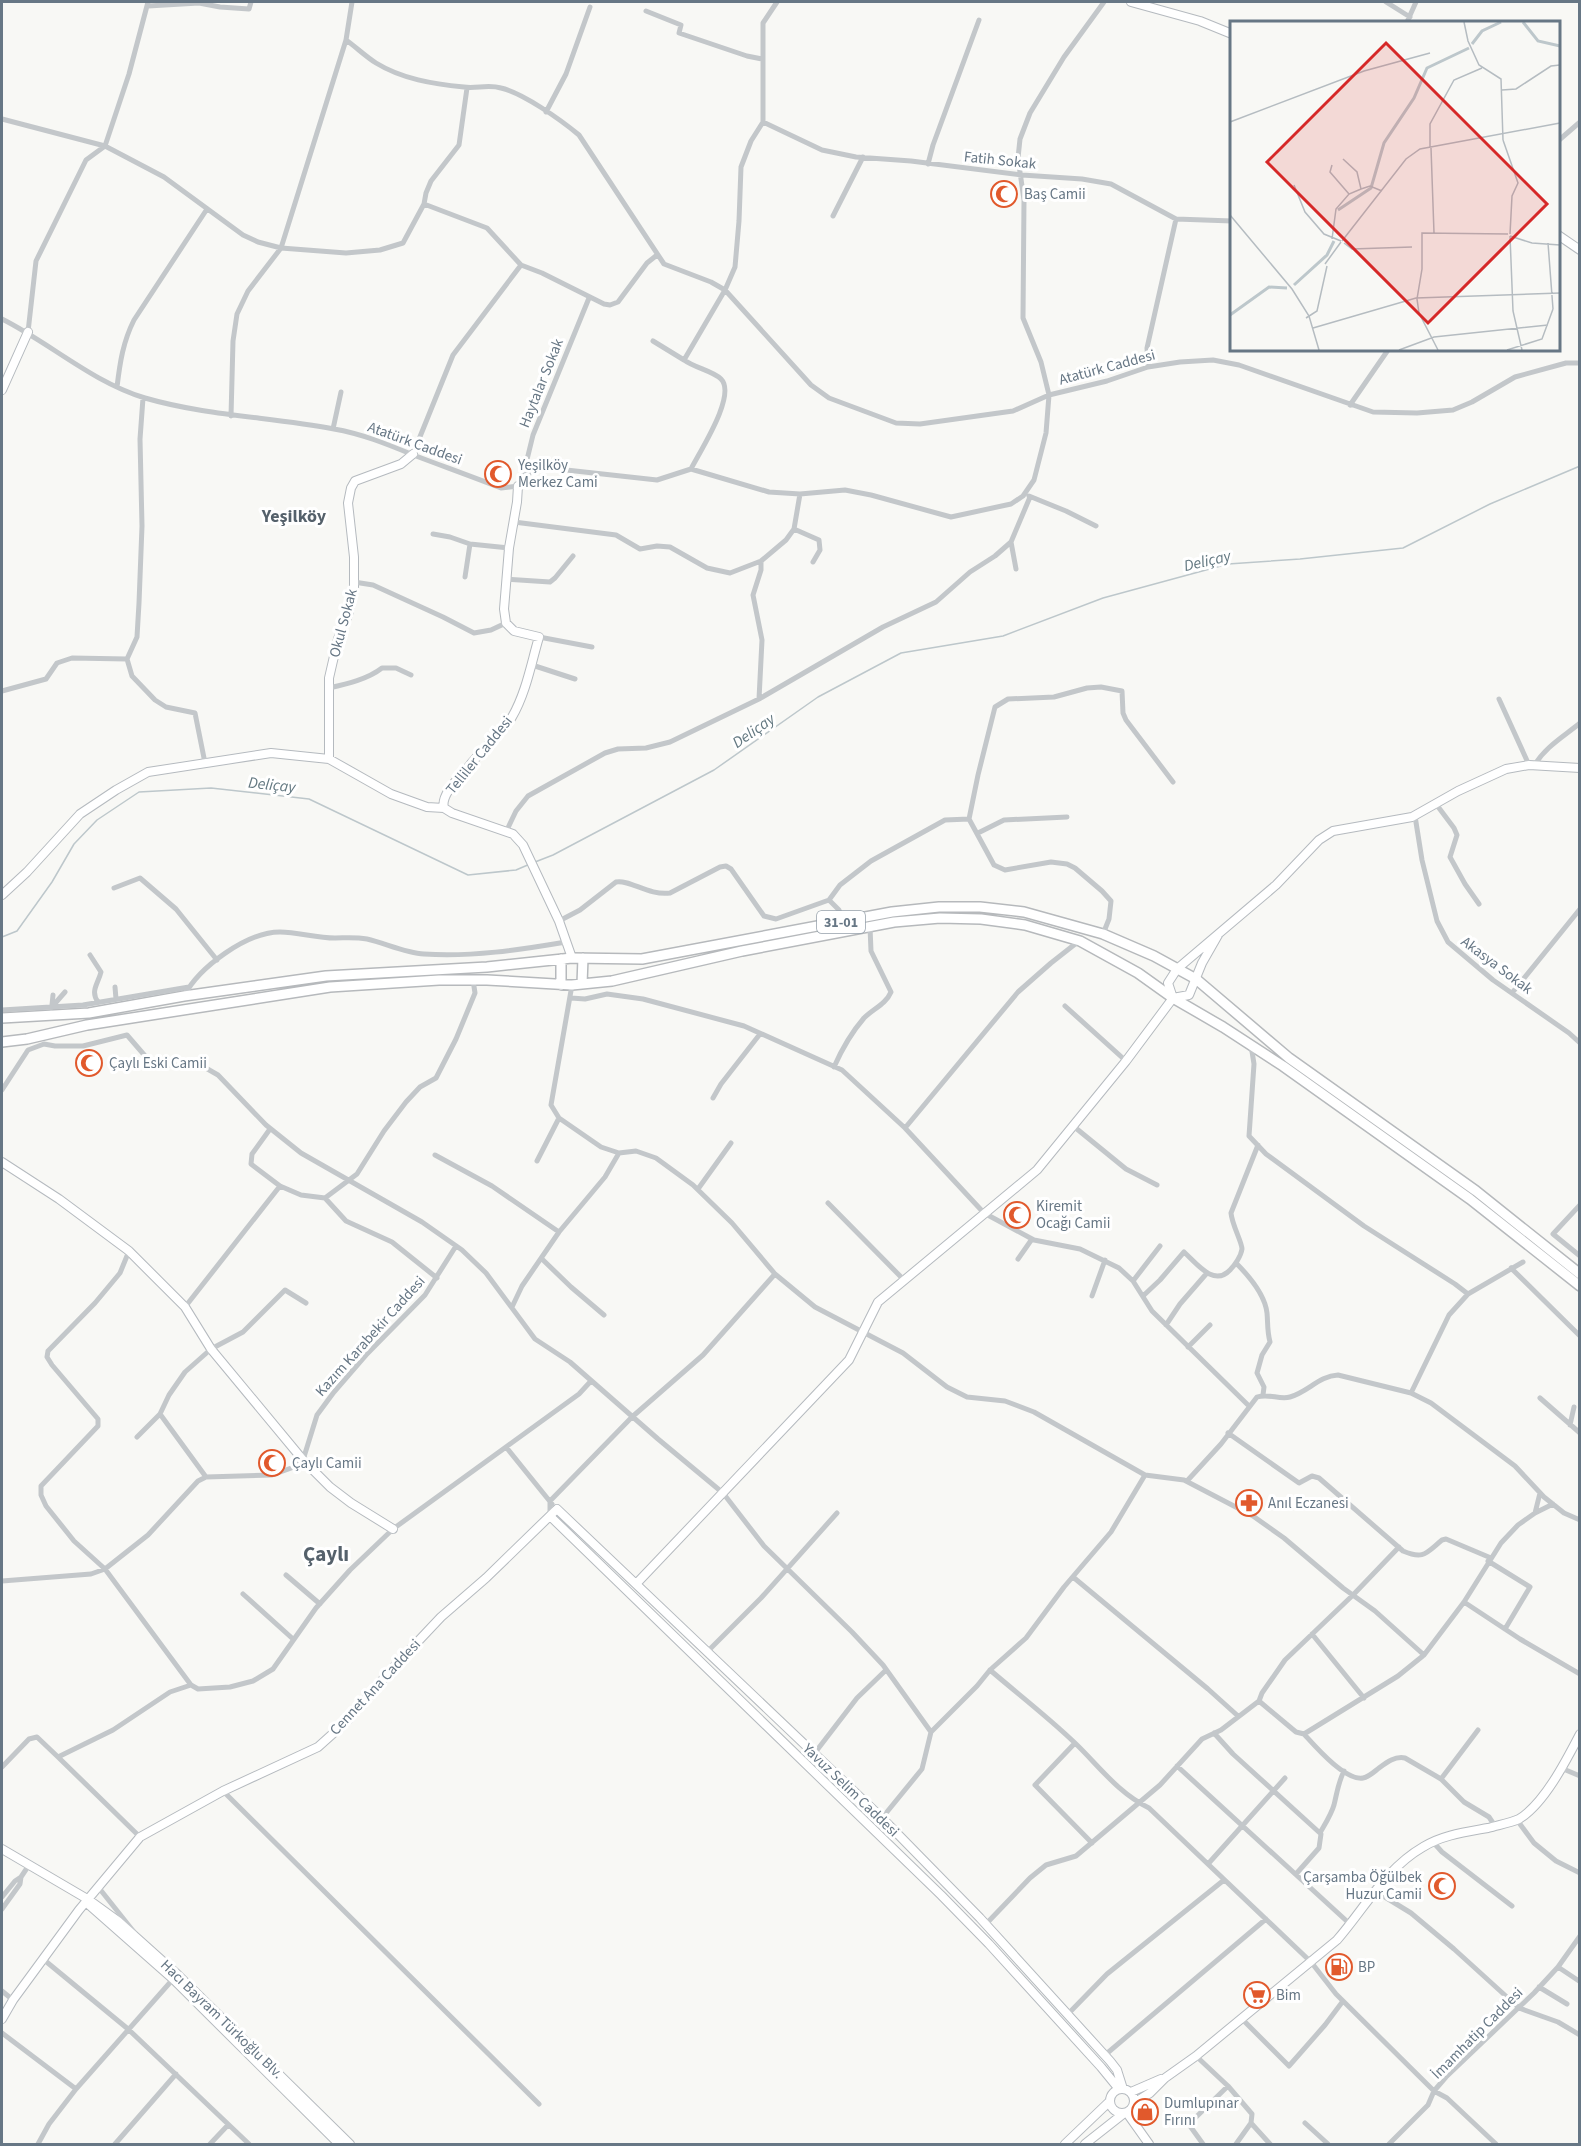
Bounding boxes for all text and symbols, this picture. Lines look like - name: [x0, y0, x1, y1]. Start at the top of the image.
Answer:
- inset map: [1230, 21, 1560, 351]
- street label: Fatih Sokak: [963, 146, 1038, 175]
- mosque icon: Baş Camii: [989, 179, 1019, 209]
- place label: Baş Camii: [1024, 184, 1086, 205]
- street label: Haytalar Sokak: [514, 335, 569, 431]
- street label: Atatürk Caddesi: [1057, 345, 1158, 390]
- street label: Atatürk Caddesi: [365, 417, 465, 470]
- place label: Yeşilköy Merkez Cami: [517, 455, 598, 493]
- mosque icon: Yeşilköy Merkez Cami: [483, 459, 513, 489]
- district label: Yeşilköy: [261, 504, 327, 529]
- water label: Deliçay: [1182, 545, 1234, 577]
- street label: Okul Sokak: [324, 586, 363, 660]
- water label: Deliçay: [728, 708, 780, 753]
- street label: Telliler Caddesi: [441, 712, 518, 799]
- water label: Deliçay: [247, 772, 297, 799]
- road number: 31-01: [817, 911, 865, 933]
- street label: Akasya Sokak: [1456, 931, 1537, 1000]
- mosque icon: Çaylı Eski Camii: [74, 1048, 104, 1078]
- place label: Çaylı Eski Camii: [109, 1053, 207, 1074]
- place label: Kiremit Ocağı Camii: [1036, 1196, 1110, 1234]
- mosque icon: Kiremit Ocağı Camii: [1002, 1200, 1032, 1230]
- street label: Kazım Karabekir Caddesi: [310, 1271, 430, 1401]
- mosque icon: Çaylı Camii: [257, 1448, 287, 1478]
- place label: Çaylı Camii: [292, 1453, 362, 1474]
- pharmacy icon: Anıl Eczanesi: [1234, 1488, 1264, 1518]
- place label: Anıl Eczanesi: [1268, 1493, 1349, 1514]
- district label: Çaylı: [303, 1539, 349, 1569]
- street label: Cennet Ana Caddesi: [325, 1635, 426, 1740]
- street label: Yavuz Selim Caddesi: [797, 1738, 904, 1842]
- place label: Çarşamba Öğülbek Huzur Camii: [1303, 1867, 1423, 1905]
- mosque icon: Çarşamba Öğülbek Huzur Camii: [1427, 1871, 1457, 1901]
- fuel station icon: BP: [1324, 1952, 1354, 1982]
- street label: Hacı Bayram Türkoğlu Blv.: [156, 1955, 288, 2084]
- place label: BP: [1358, 1957, 1375, 1978]
- supermarket icon: Bim: [1242, 1980, 1272, 2010]
- street label: İmamhatip Caddesi: [1427, 1983, 1528, 2084]
- place label: Bim: [1276, 1985, 1301, 2006]
- place label: Dumlupınar Fırını: [1164, 2093, 1240, 2131]
- shop icon: Dumlupınar Fırını: [1130, 2097, 1160, 2127]

